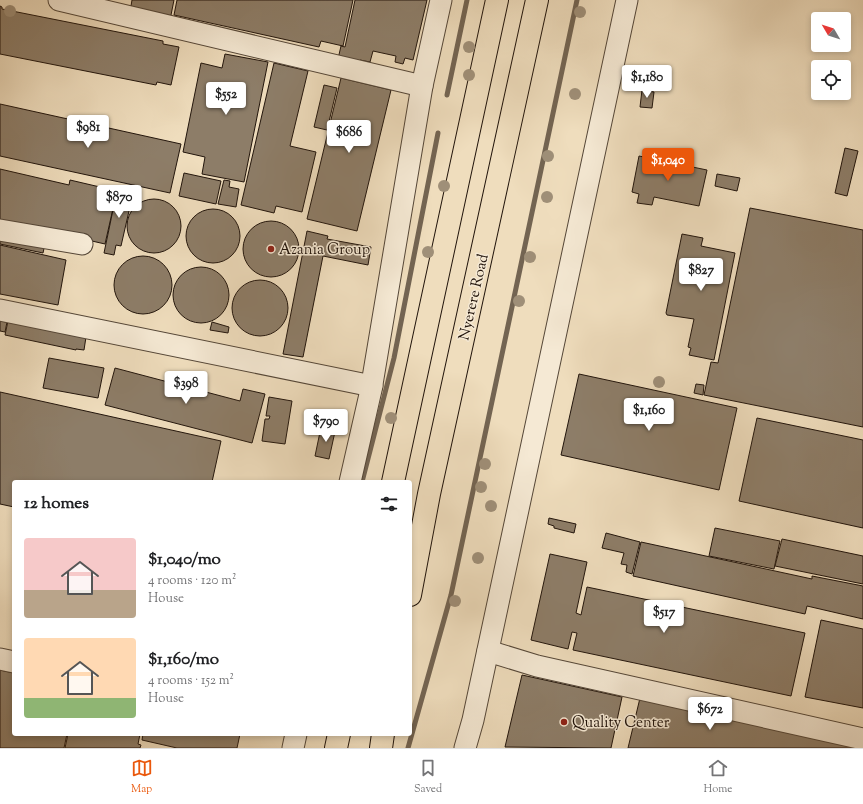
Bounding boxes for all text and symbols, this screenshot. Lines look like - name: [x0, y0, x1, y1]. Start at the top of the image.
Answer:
- north arrow: [811, 12, 851, 52]
- map controls: [811, 12, 851, 100]
- button: locate: [811, 60, 851, 100]
- pin: $1,180: [614, 65, 680, 99]
- text: $1,180: [631, 69, 663, 87]
- pin: $552: [202, 82, 250, 116]
- text: $552: [215, 86, 237, 104]
- pin: $981: [64, 115, 112, 149]
- text: $981: [76, 119, 100, 137]
- pin: $686: [325, 120, 373, 154]
- text: $686: [336, 124, 362, 142]
- pin: $1,040: [635, 148, 701, 182]
- text: $1,040: [651, 152, 685, 170]
- pin: $870: [95, 185, 143, 219]
- text: $870: [106, 189, 132, 207]
- place label: Azania Group: [279, 240, 370, 261]
- marker: Azania Group: [266, 244, 276, 254]
- street label: Nyerere Road: [454, 251, 495, 343]
- pin: $827: [677, 258, 725, 292]
- text: $827: [688, 262, 714, 280]
- pin: $398: [162, 371, 210, 405]
- text: $398: [174, 375, 198, 393]
- pin: $1,160: [616, 398, 682, 432]
- text: $1,160: [633, 402, 665, 420]
- pin: $790: [302, 409, 350, 443]
- text: $790: [313, 413, 339, 431]
- text: 12 homes: [24, 492, 89, 516]
- icon: filters: [378, 493, 400, 515]
- text: $1,040/mo: [148, 548, 221, 572]
- icon: home: [56, 554, 104, 602]
- text: 4 rooms · 120 m²: [148, 572, 236, 590]
- text: House: [148, 590, 184, 608]
- pin: $517: [640, 600, 688, 634]
- text: $517: [653, 604, 675, 622]
- text: $1,160/mo: [148, 648, 219, 672]
- icon: home: [56, 654, 104, 702]
- text: 4 rooms · 152 m²: [148, 672, 234, 690]
- text: House: [148, 690, 184, 708]
- pin: $672: [686, 697, 734, 731]
- text: $672: [697, 701, 723, 719]
- place label: Quality Center: [572, 713, 670, 734]
- marker: Quality Center: [559, 717, 569, 727]
- tab: Map: [131, 757, 153, 797]
- tab: Saved: [414, 757, 442, 797]
- tab: Home: [703, 757, 732, 797]

